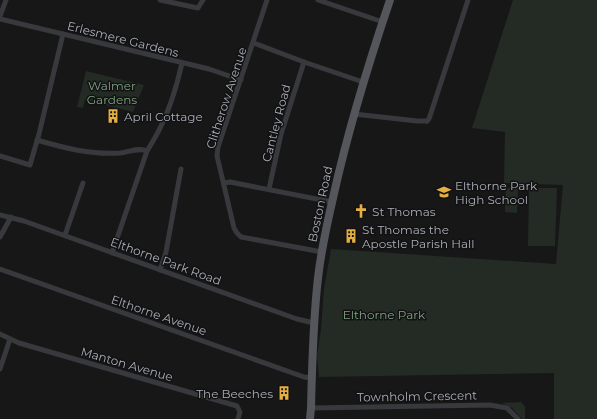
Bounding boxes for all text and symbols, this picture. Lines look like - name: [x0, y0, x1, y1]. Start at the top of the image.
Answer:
- street label: Erlesmere Gardens: [66, 18, 180, 60]
- street label: Clitherow Avenue: [202, 45, 250, 151]
- park label: Walmer Gardens: [87, 78, 137, 107]
- street label: Cantley Road: [258, 82, 294, 164]
- building icon: April Cottage: [105, 108, 121, 124]
- place label: April Cottage: [124, 109, 203, 124]
- street label: Boston Road: [305, 165, 335, 243]
- place label: Elthorne Park High School: [455, 178, 538, 207]
- school or university icon: Elthorne Park High School: [436, 184, 452, 200]
- church icon: St Thomas: [353, 203, 369, 219]
- place label: St Thomas: [372, 204, 436, 219]
- place label: St Thomas the Apostle Parish Hall: [362, 222, 474, 251]
- building icon: St Thomas the Apostle Parish Hall: [343, 228, 359, 244]
- street label: Elthorne Park Road: [109, 234, 223, 288]
- street label: Elthorne Avenue: [109, 292, 209, 338]
- park label: Elthorne Park: [343, 307, 426, 322]
- street label: Manton Avenue: [79, 344, 175, 384]
- building icon: The Beeches: [276, 385, 292, 401]
- place label: The Beeches: [196, 386, 273, 401]
- street label: Townholm Crescent: [357, 387, 477, 405]

